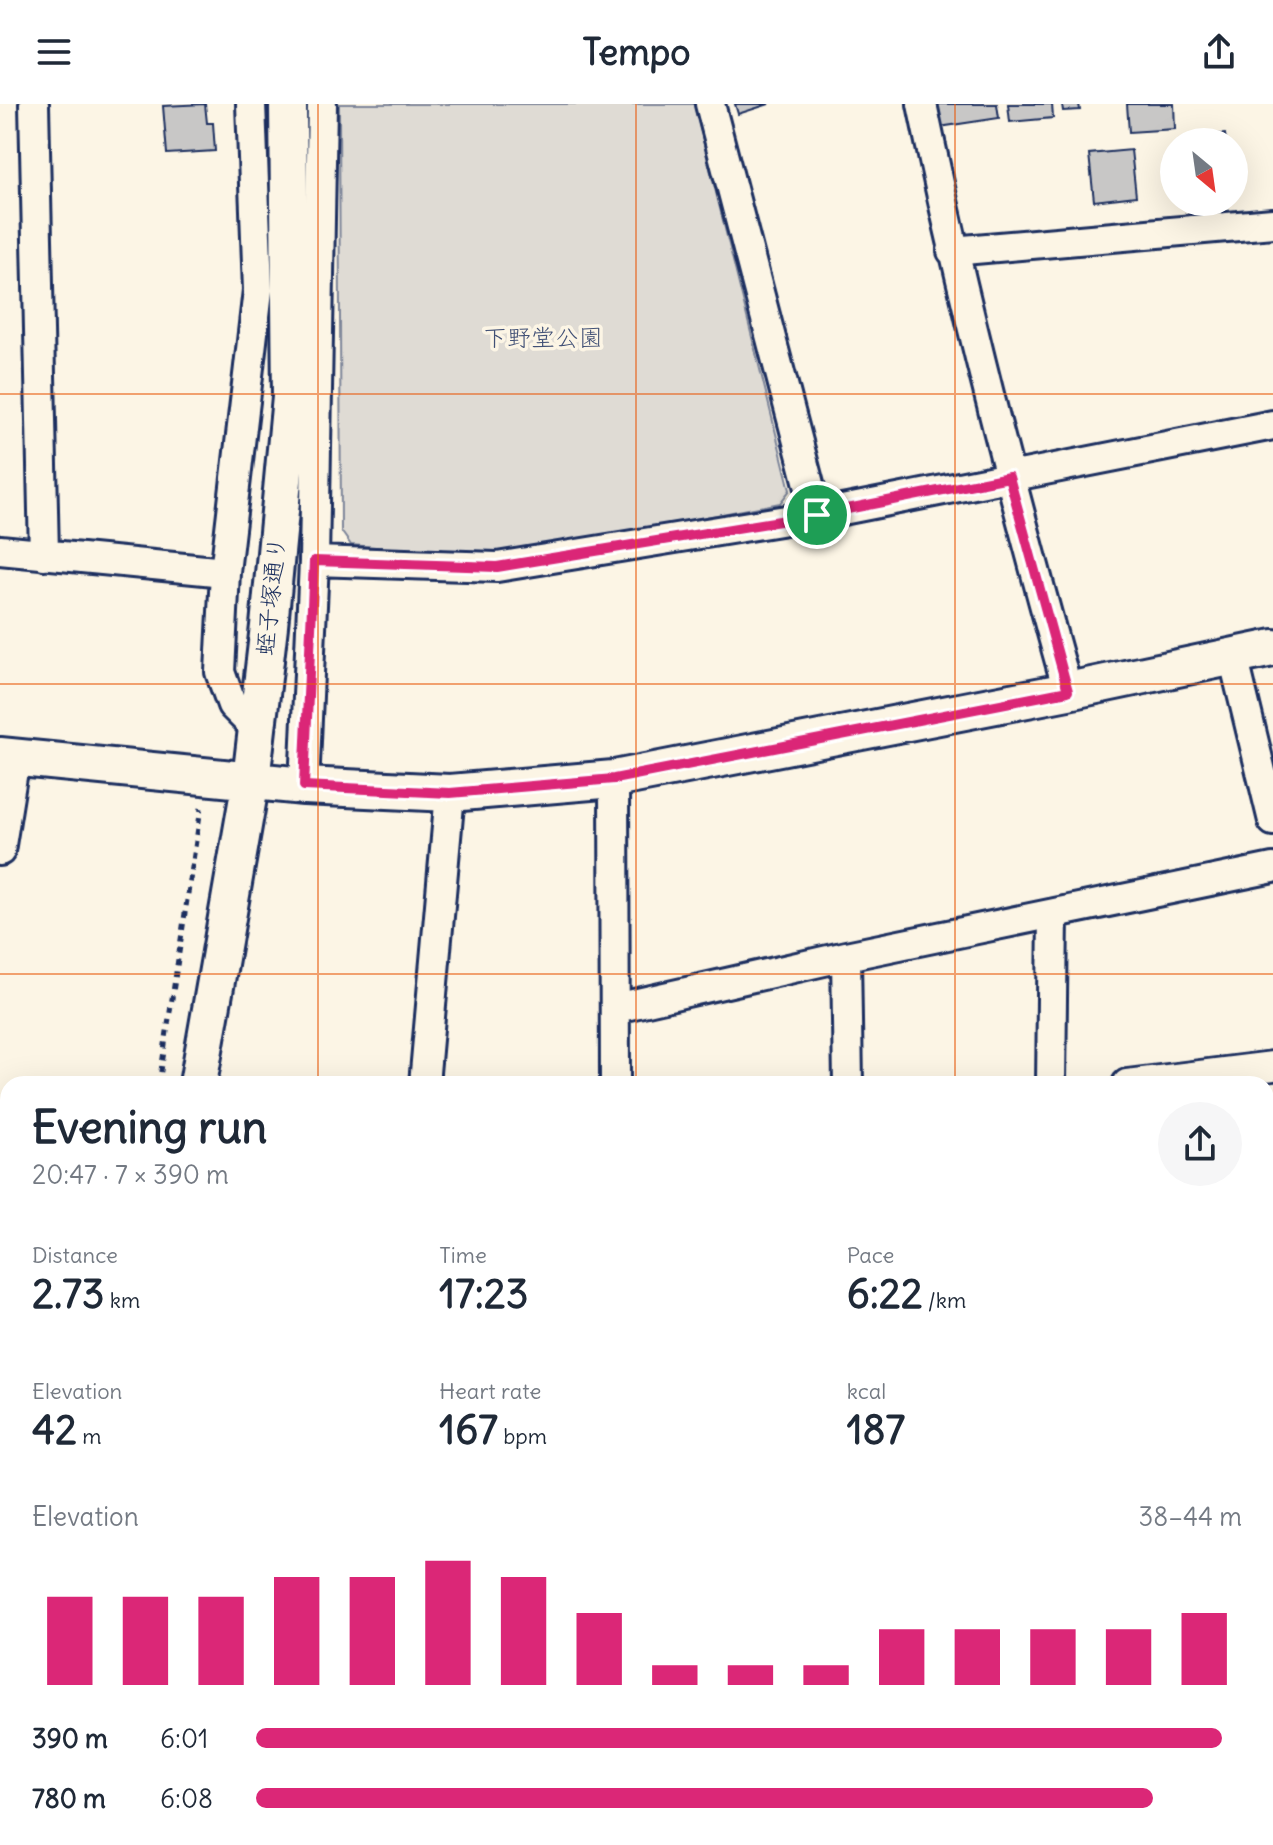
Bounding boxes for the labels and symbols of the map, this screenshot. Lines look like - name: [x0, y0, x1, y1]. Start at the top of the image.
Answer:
- north arrow: [1160, 128, 1248, 216]
- park label: 下野堂公園: [483, 322, 603, 352]
- pin: [783, 481, 851, 549]
- street label: 蛭子塚通り: [249, 535, 291, 657]

